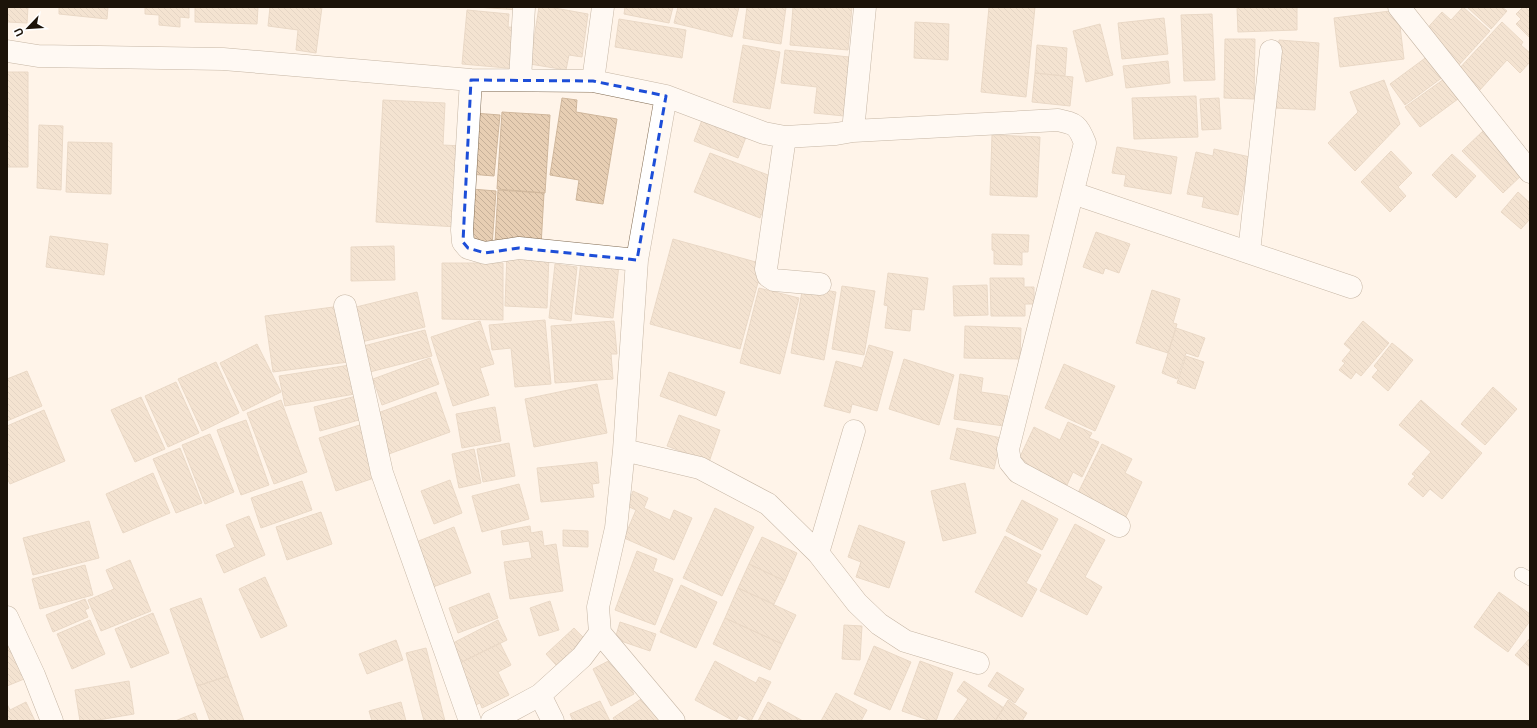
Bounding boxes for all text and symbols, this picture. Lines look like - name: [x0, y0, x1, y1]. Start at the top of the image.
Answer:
- north arrow: [8, 8, 48, 48]
- text: U: [10, 25, 27, 39]

